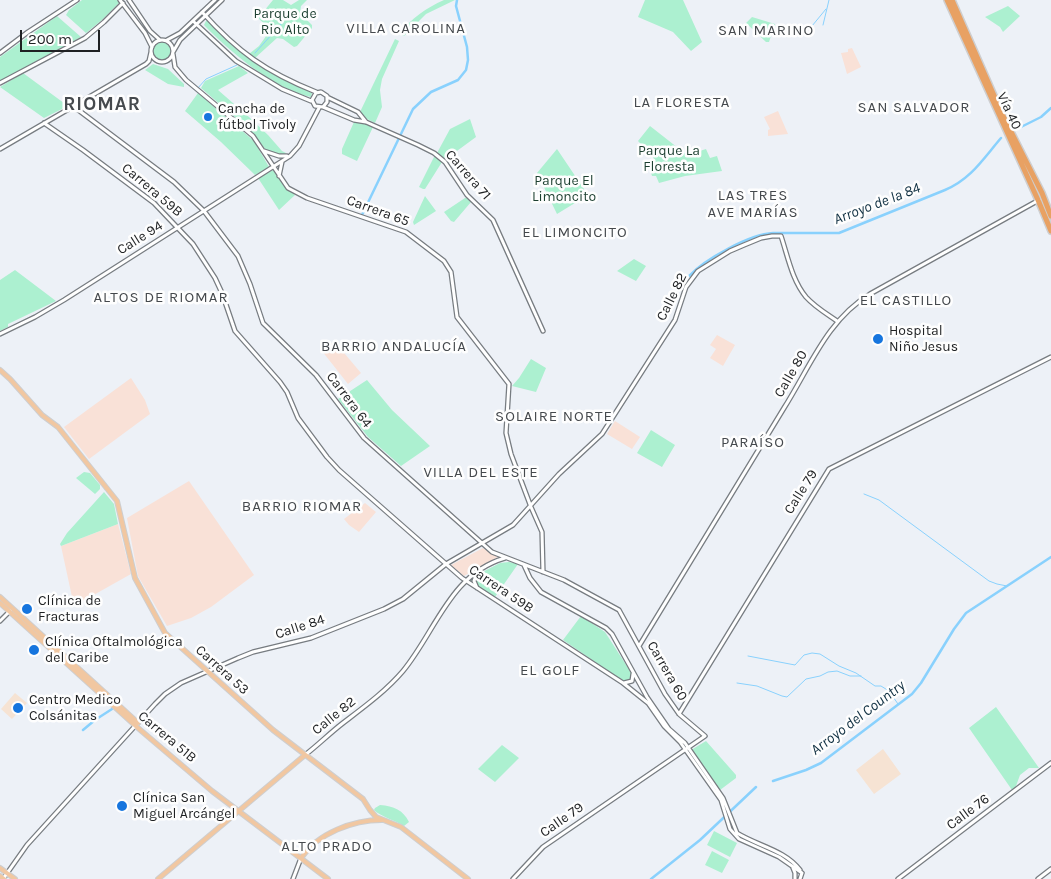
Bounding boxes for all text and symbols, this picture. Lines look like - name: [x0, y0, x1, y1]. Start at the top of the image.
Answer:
- park label: Parque de Rio Alto: [253, 6, 317, 38]
- scale bar: [22, 20, 102, 52]
- district label: VILLA CAROLINA: [344, 20, 468, 38]
- district label: SAN MARINO: [717, 22, 815, 40]
- text: 200 m: [28, 30, 72, 48]
- street label: Vía 40: [993, 90, 1025, 132]
- district label: RIOMAR: [62, 94, 142, 116]
- district label: LA FLORESTA: [632, 94, 732, 112]
- district label: SAN SALVADOR: [856, 99, 972, 117]
- place label: Cancha de fútbol Tivoly: [218, 101, 296, 134]
- marker: Cancha de fútbol Tivoly: [202, 111, 214, 123]
- park label: Parque La Floresta: [638, 143, 700, 176]
- street label: Carrera 71: [442, 147, 494, 203]
- street label: Carrera 59B: [118, 160, 186, 220]
- park label: Parque El Limoncito: [532, 173, 596, 206]
- water label: Arroyo de la 84: [831, 179, 923, 229]
- district label: LAS TRES AVE MARÍAS: [706, 187, 800, 222]
- street label: Carrera 65: [344, 192, 412, 230]
- street label: Calle 94: [114, 217, 166, 259]
- district label: EL LIMONCITO: [521, 224, 629, 242]
- street label: Calle 82: [653, 270, 691, 324]
- district label: ALTOS DE RIOMAR: [92, 289, 230, 307]
- district label: EL CASTILLO: [858, 292, 954, 310]
- place label: Hospital Niño Jesus: [889, 323, 958, 356]
- marker: Hospital Niño Jesus: [871, 332, 885, 346]
- district label: BARRIO ANDALUCÍA: [319, 338, 469, 356]
- street label: Calle 80: [771, 347, 811, 401]
- street label: Carrera 64: [323, 369, 375, 431]
- district label: SOLAIRE NORTE: [493, 408, 615, 426]
- district label: PARAÍSO: [720, 434, 786, 452]
- district label: VILLA DEL ESTE: [422, 464, 540, 482]
- street label: Calle 79: [781, 467, 821, 517]
- district label: BARRIO RIOMAR: [240, 498, 364, 516]
- street label: Carrera 59B: [465, 561, 537, 617]
- place label: Clínica de Fracturas: [38, 593, 101, 626]
- marker: Clínica de Fracturas: [20, 602, 34, 616]
- street label: Calle 84: [273, 611, 327, 643]
- place label: Clínica Oftalmológica del Caribe: [45, 634, 183, 666]
- street label: Carrera 60: [643, 638, 691, 704]
- street label: Carrera 53: [192, 642, 252, 698]
- marker: Clínica Oftalmológica del Caribe: [27, 643, 41, 657]
- district label: EL GOLF: [519, 662, 581, 680]
- water label: Arroyo del Country: [807, 677, 909, 759]
- place label: Centro Medico Colsánitas: [29, 692, 121, 724]
- street label: Calle 82: [309, 693, 359, 739]
- marker: Centro Medico Colsánitas: [11, 701, 25, 715]
- street label: Carrera 51B: [134, 708, 200, 766]
- place label: Clínica San Miguel Arcángel: [133, 790, 235, 822]
- street label: Calle 76: [943, 790, 993, 834]
- marker: Clínica San Miguel Arcángel: [115, 799, 129, 813]
- street label: Calle 79: [537, 799, 587, 841]
- district label: ALTO PRADO: [280, 838, 374, 856]

